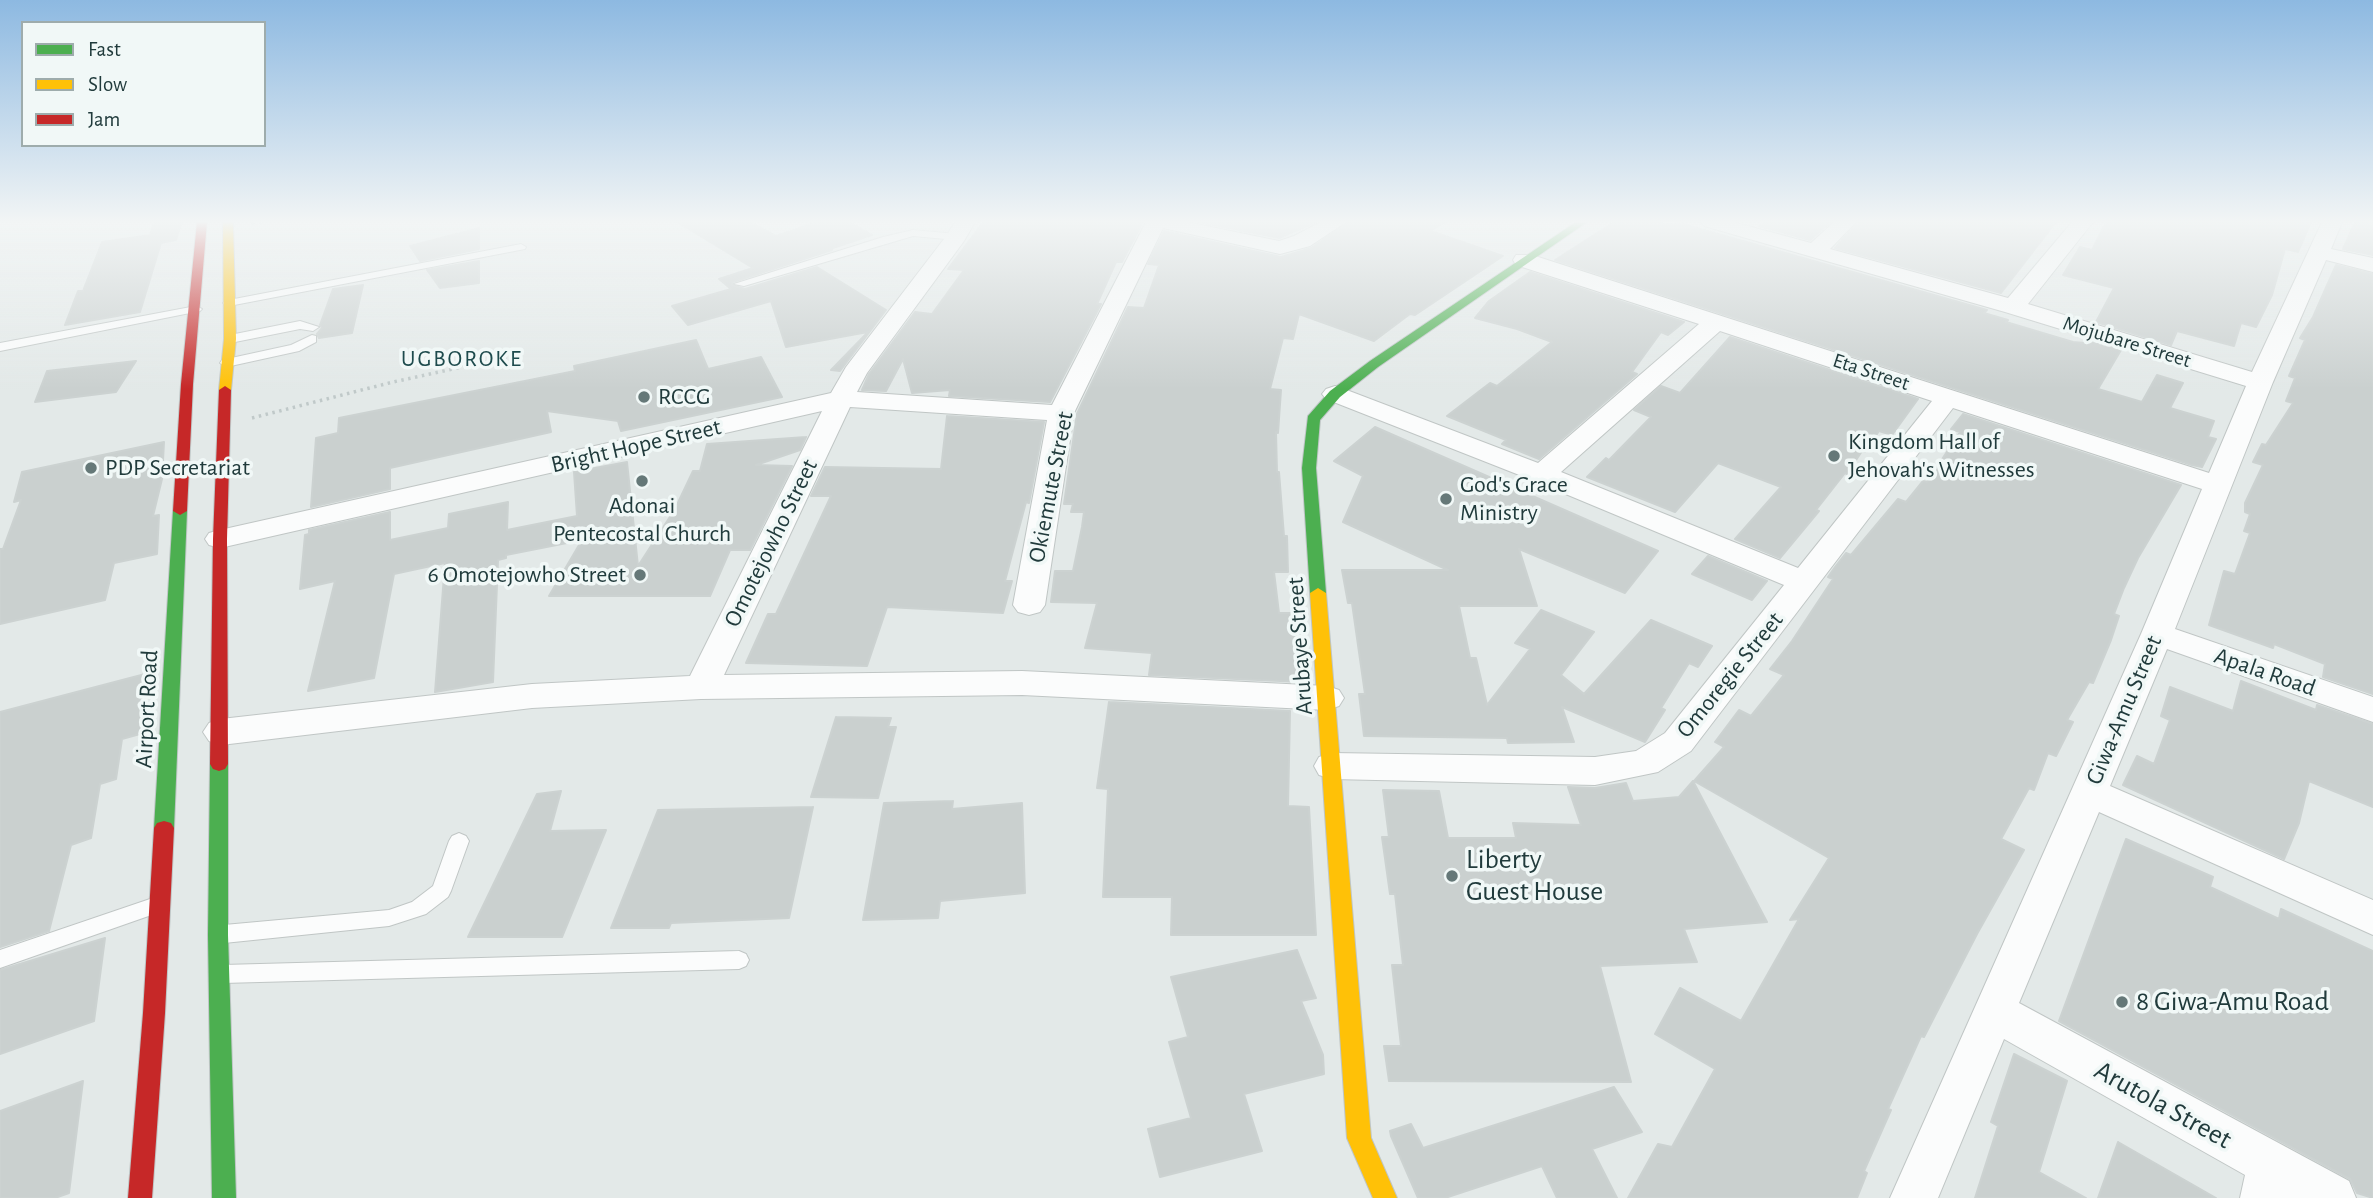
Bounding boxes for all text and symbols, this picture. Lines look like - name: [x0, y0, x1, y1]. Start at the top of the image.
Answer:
- legend: [21, 21, 266, 147]
- text: Fast: [88, 39, 121, 60]
- text: Slow: [88, 74, 127, 95]
- text: Jam: [88, 109, 120, 130]
- street label: Mojubare Street: [2060, 311, 2194, 373]
- district label: UGBOROKE: [402, 345, 522, 373]
- street label: Eta Street: [1830, 348, 1912, 396]
- place label: RCCG: [658, 383, 710, 411]
- marker: RCCG: [636, 389, 652, 405]
- street label: Okiemute Street: [1022, 409, 1080, 565]
- street label: Bright Hope Street: [548, 412, 724, 480]
- place label: Kingdom Hall of Jehovah's Witnesses: [1848, 428, 2035, 484]
- marker: Kingdom Hall of Jehovah's Witnesses: [1826, 448, 1842, 464]
- place label: PDP Secretariat: [105, 454, 250, 482]
- street label: Omotejowho Street: [718, 454, 824, 632]
- marker: PDP Secretariat: [83, 460, 99, 476]
- place label: God's Grace Ministry: [1460, 471, 1568, 527]
- marker: Adonai Pentecostal Church: [634, 473, 650, 489]
- marker: God's Grace Ministry: [1438, 491, 1454, 507]
- place label: Adonai Pentecostal Church: [553, 492, 731, 548]
- place label: 6 Omotejowho Street: [427, 561, 626, 589]
- marker: 6 Omotejowho Street: [632, 567, 648, 583]
- street label: Arubaye Street: [1281, 576, 1319, 716]
- street label: Omoregie Street: [1670, 606, 1790, 744]
- street label: Giwa-Amu Street: [2080, 631, 2168, 789]
- street label: Apala Road: [2210, 641, 2320, 703]
- street label: Airport Road: [130, 649, 164, 769]
- place label: Liberty Guest House: [1466, 843, 1603, 909]
- marker: Liberty Guest House: [1444, 868, 1460, 884]
- place label: 8 Giwa-Amu Road: [2136, 985, 2329, 1019]
- marker: 8 Giwa-Amu Road: [2114, 994, 2130, 1010]
- street label: Arutola Street: [2088, 1053, 2238, 1157]

